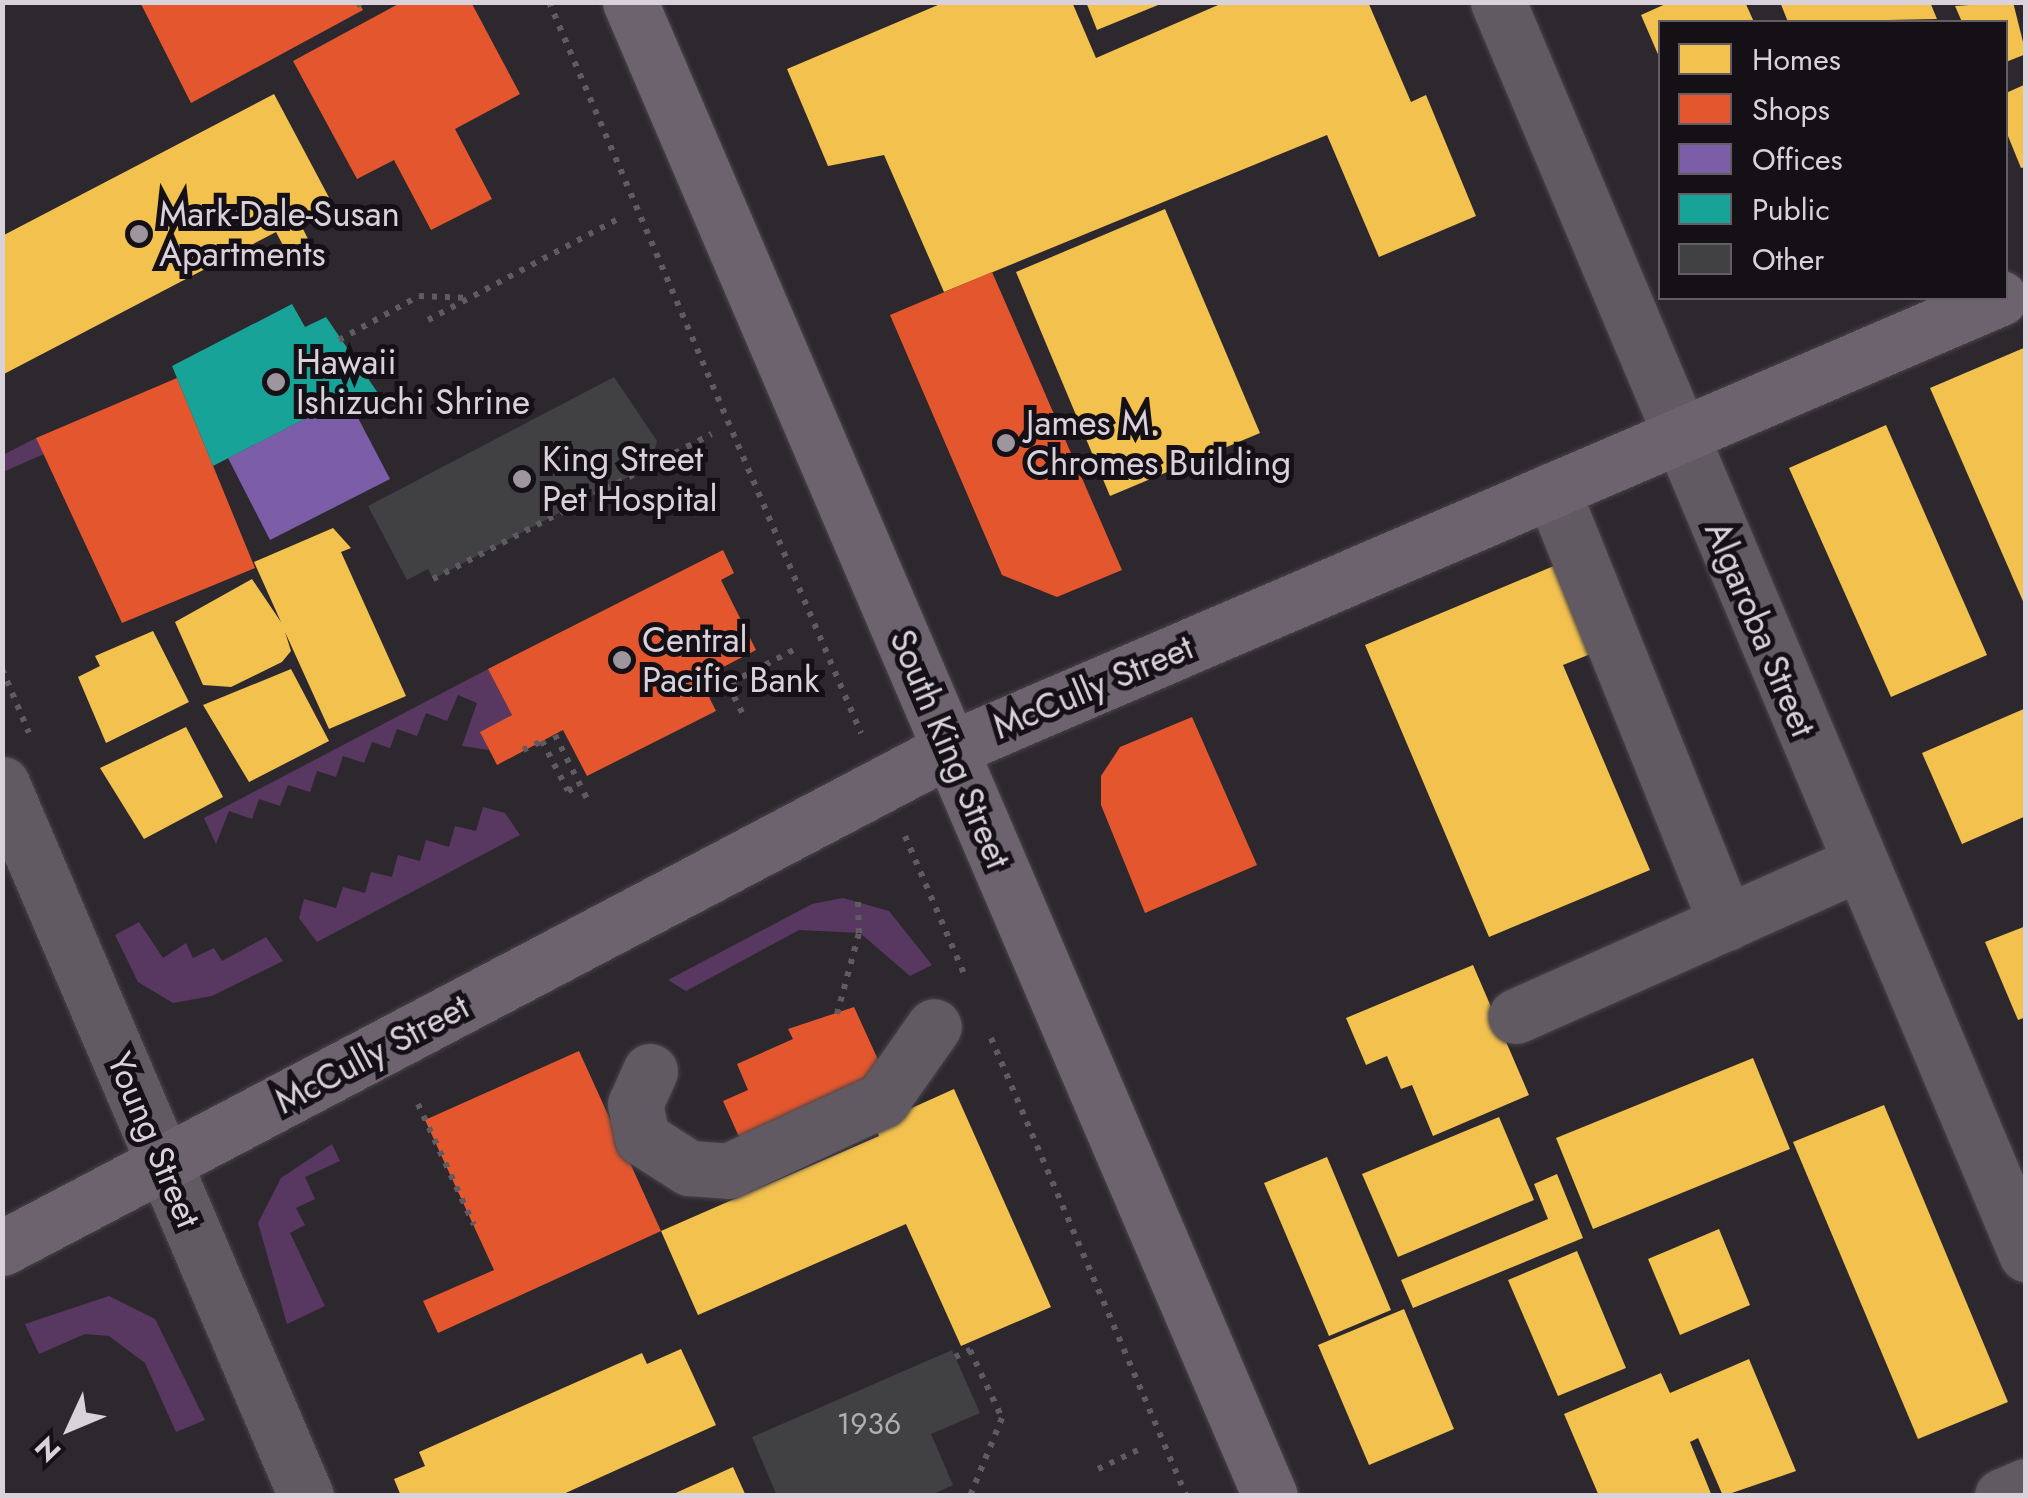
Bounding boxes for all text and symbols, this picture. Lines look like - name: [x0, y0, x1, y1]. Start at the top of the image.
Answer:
- legend: [1658, 20, 2008, 300]
- text: Homes: [1752, 38, 1841, 81]
- text: Shops: [1752, 88, 1830, 131]
- text: Offices: [1752, 138, 1843, 181]
- text: Public: [1752, 188, 1830, 231]
- place label: Mark-Dale-Susan Apartments: [159, 193, 400, 275]
- marker: Mark-Dale-Susan Apartments: [128, 223, 150, 245]
- text: Other: [1752, 238, 1824, 281]
- place label: Hawaii Ishizuchi Shrine: [296, 341, 530, 423]
- marker: Hawaii Ishizuchi Shrine: [265, 371, 287, 393]
- place label: James M. Chromes Building: [1026, 402, 1291, 484]
- marker: James M. Chromes Building: [995, 432, 1017, 454]
- place label: King Street Pet Hospital: [542, 438, 718, 520]
- marker: King Street Pet Hospital: [511, 468, 533, 490]
- street label: Algaroba Street: [1696, 515, 1824, 743]
- place label: Central Pacific Bank: [642, 619, 819, 701]
- street label: South King Street: [881, 623, 1019, 875]
- street label: McCully Street: [987, 626, 1199, 748]
- marker: Central Pacific Bank: [611, 649, 633, 671]
- street label: McCully Street: [268, 985, 476, 1123]
- street label: Young Street: [98, 1046, 210, 1234]
- north arrow: [20, 1378, 120, 1478]
- house number: 1936: [837, 1406, 901, 1442]
- text: N: [26, 1427, 71, 1471]

